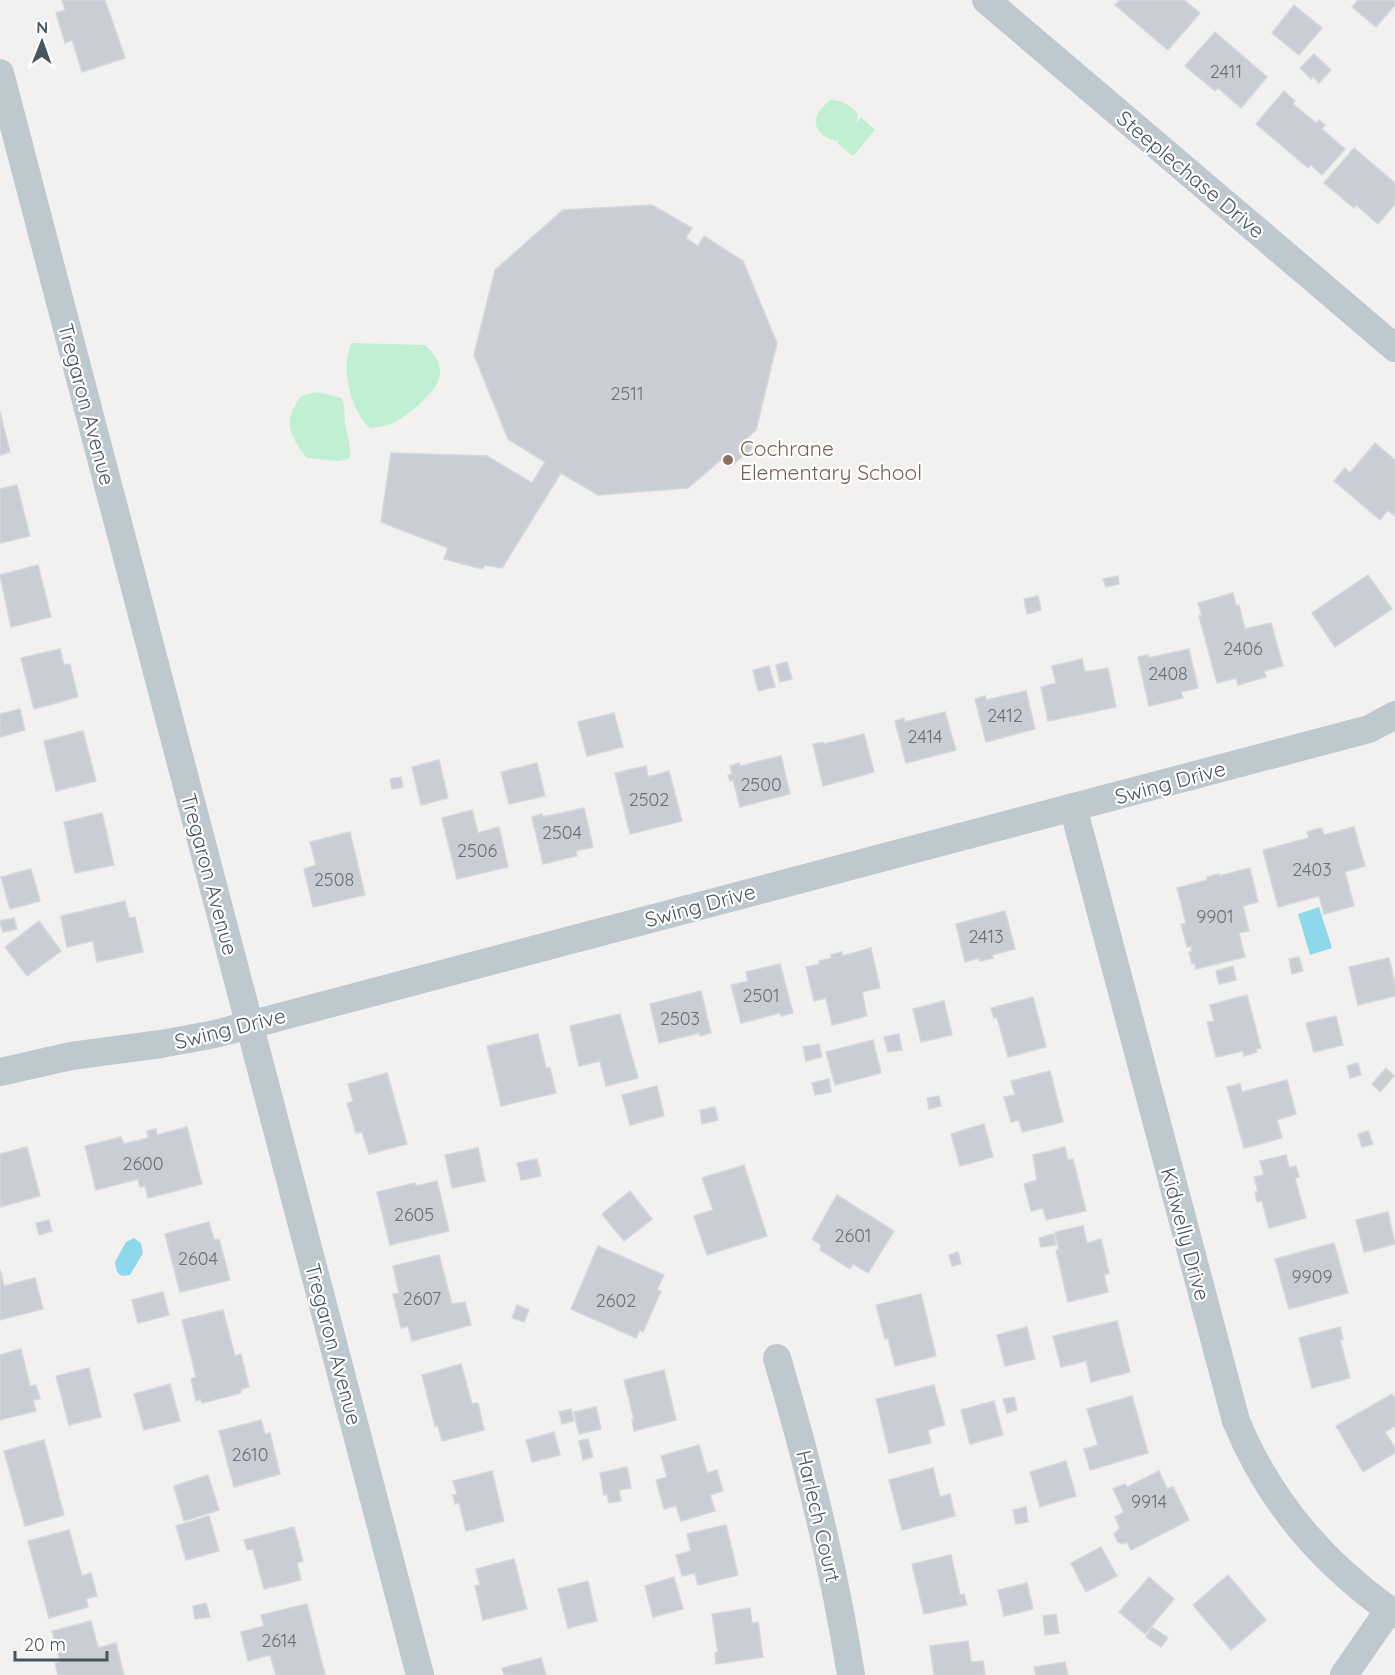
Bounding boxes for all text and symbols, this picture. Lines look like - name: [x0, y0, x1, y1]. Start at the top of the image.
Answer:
- north arrow: [12, 12, 72, 72]
- text: N: [36, 17, 48, 37]
- house number: 2411: [1210, 60, 1242, 83]
- street label: Steeplechase Drive: [1112, 104, 1270, 244]
- street label: Tregaron Avenue: [53, 320, 121, 488]
- house number: 2511: [610, 382, 644, 405]
- place label: Cochrane Elementary School: [740, 435, 922, 485]
- marker: Cochrane Elementary School: [721, 453, 735, 467]
- house number: 2406: [1223, 637, 1263, 660]
- house number: 2408: [1148, 662, 1188, 685]
- house number: 2412: [987, 704, 1023, 727]
- house number: 2414: [908, 725, 942, 748]
- street label: Swing Drive: [1112, 755, 1228, 809]
- house number: 2500: [740, 773, 782, 796]
- house number: 2502: [629, 788, 669, 811]
- street label: Tregaron Avenue: [176, 790, 244, 958]
- house number: 2504: [542, 821, 582, 844]
- house number: 2506: [457, 839, 497, 862]
- house number: 2403: [1292, 858, 1332, 881]
- house number: 2508: [314, 868, 354, 891]
- street label: Swing Drive: [642, 878, 758, 932]
- house number: 9901: [1196, 905, 1234, 928]
- house number: 2413: [968, 925, 1004, 948]
- house number: 2501: [742, 984, 780, 1007]
- street label: Swing Drive: [172, 1002, 288, 1054]
- house number: 2503: [660, 1007, 700, 1030]
- house number: 2600: [122, 1152, 164, 1175]
- street label: Kidwelly Drive: [1156, 1165, 1216, 1303]
- house number: 2605: [394, 1203, 434, 1226]
- house number: 2601: [834, 1224, 872, 1247]
- house number: 2604: [178, 1247, 218, 1270]
- street label: Tregaron Avenue: [300, 1260, 368, 1428]
- house number: 9909: [1292, 1265, 1332, 1288]
- house number: 2607: [403, 1287, 441, 1310]
- house number: 2602: [596, 1289, 636, 1312]
- house number: 2610: [232, 1443, 268, 1466]
- street label: Harlech Court: [791, 1448, 847, 1584]
- house number: 9914: [1131, 1490, 1167, 1513]
- scale bar: [15, 1624, 106, 1662]
- house number: 2614: [261, 1629, 297, 1652]
- text: 20 m: [24, 1633, 66, 1656]

